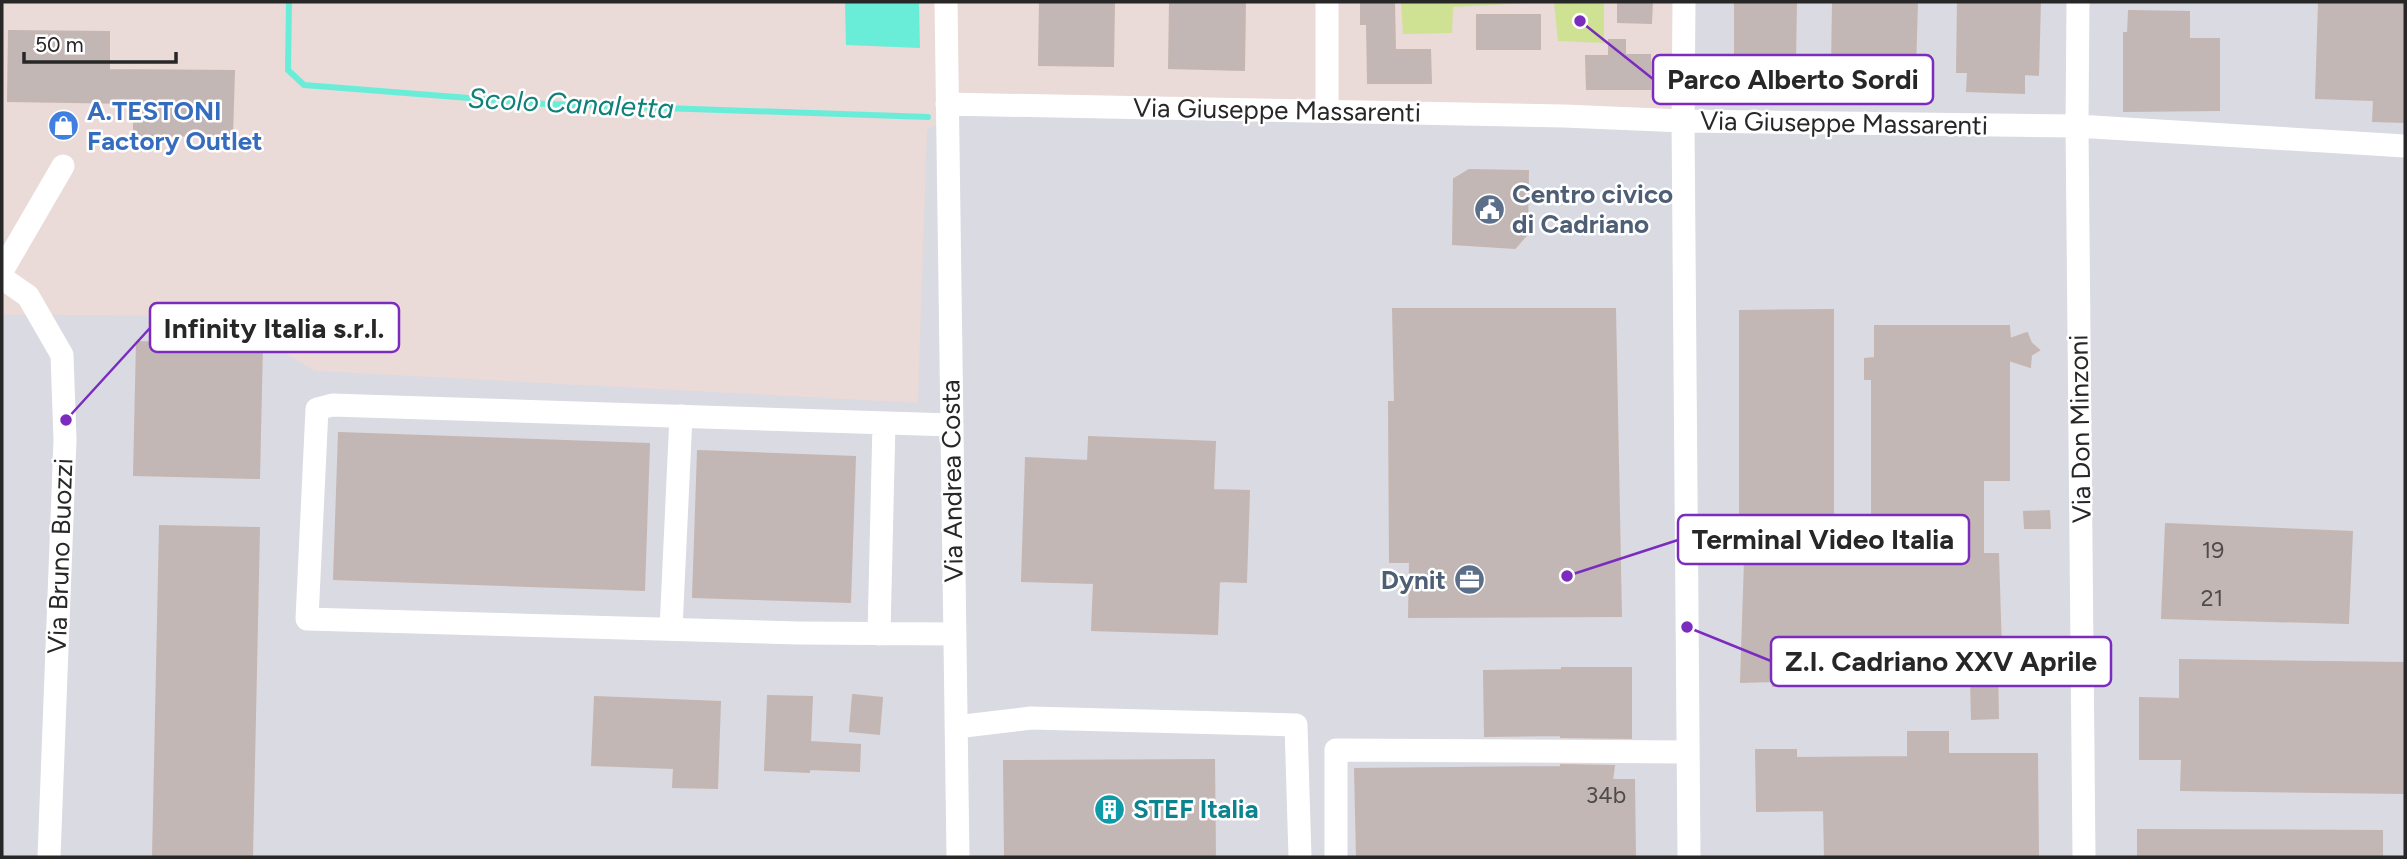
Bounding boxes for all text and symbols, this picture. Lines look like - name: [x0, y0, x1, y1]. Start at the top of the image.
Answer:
- scale bar: [24, 21, 177, 65]
- text: 50 m: [35, 32, 84, 57]
- callout: Parco Alberto Sordi: [1653, 55, 1933, 104]
- text: Parco Alberto Sordi: [1667, 62, 1919, 96]
- water label: Scolo Canaletta: [467, 81, 675, 125]
- street label: Via Giuseppe Massarenti: [1133, 91, 1421, 129]
- place label: A.TESTONI Factory Outlet: [87, 95, 263, 157]
- street label: Via Giuseppe Massarenti: [1700, 104, 1988, 142]
- shop icon: A.TESTONI Factory Outlet: [47, 109, 81, 143]
- place label: Centro civico di Cadriano: [1512, 178, 1673, 240]
- public building icon: Centro civico di Cadriano: [1472, 192, 1506, 226]
- callout: Infinity Italia s.r.l.: [150, 303, 399, 352]
- text: Infinity Italia s.r.l.: [164, 311, 384, 345]
- street label: Via Don Minzoni: [2062, 334, 2098, 524]
- street label: Via Andrea Costa: [934, 379, 970, 583]
- street label: Via Bruno Buozzi: [41, 458, 79, 654]
- callout: Terminal Video Italia: [1678, 515, 1969, 564]
- text: Terminal Video Italia: [1692, 522, 1954, 556]
- house number: 19: [2202, 536, 2224, 564]
- office icon: Dynit: [1452, 563, 1486, 597]
- place label: Dynit: [1381, 564, 1446, 596]
- house number: 21: [2201, 584, 2223, 612]
- callout: Z.I. Cadriano XXV Aprile: [1771, 637, 2111, 686]
- text: Z.I. Cadriano XXV Aprile: [1785, 644, 2097, 678]
- house number: 34b: [1586, 781, 1626, 809]
- building icon: STEF Italia: [1093, 792, 1127, 826]
- place label: STEF Italia: [1133, 793, 1259, 825]

